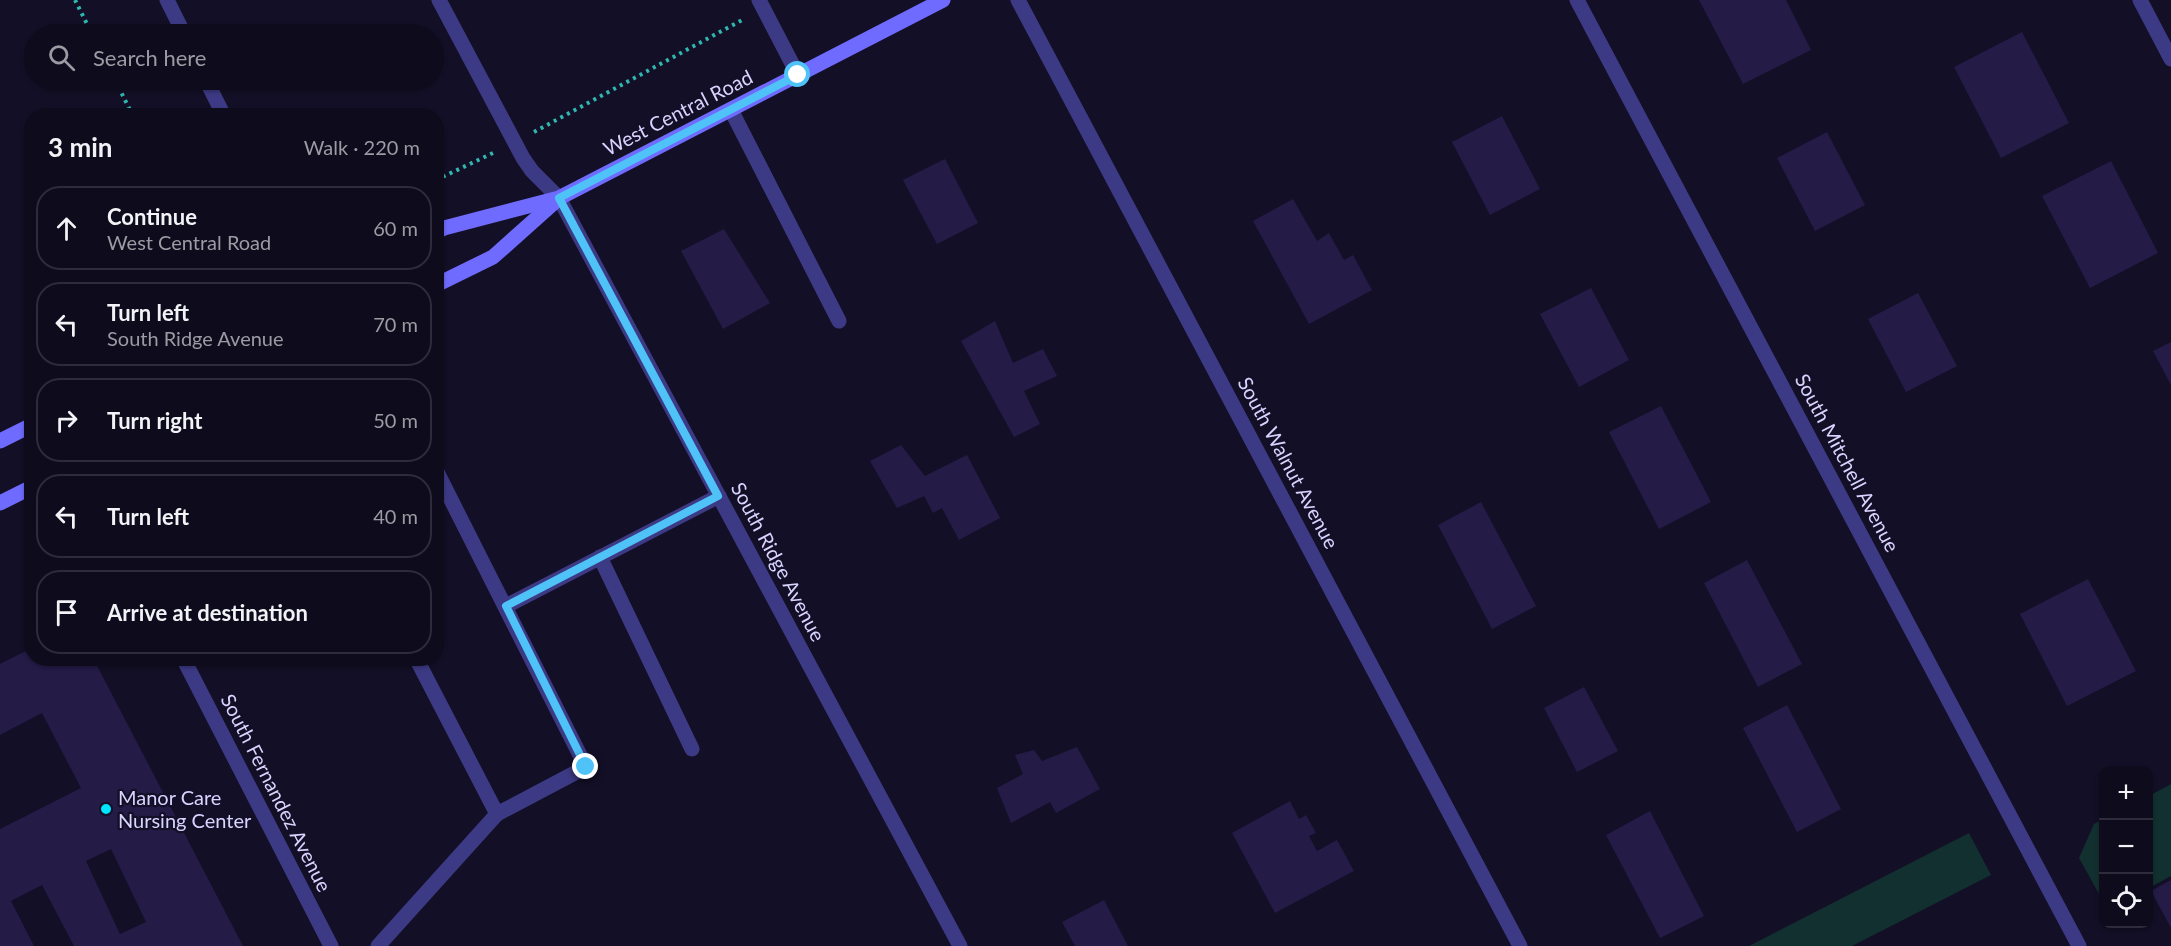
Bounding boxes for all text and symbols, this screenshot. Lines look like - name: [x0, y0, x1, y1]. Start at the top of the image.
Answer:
- search box: [24, 24, 444, 90]
- icon: search: [45, 41, 78, 74]
- text: Search here: [93, 44, 206, 71]
- route start: [784, 61, 810, 87]
- street label: West Central Road: [599, 64, 756, 160]
- text: 3 min: [48, 131, 112, 163]
- text: Walk · 220 m: [304, 135, 420, 159]
- text: Continue: [107, 203, 197, 230]
- icon: ahead: [50, 212, 83, 245]
- text: 60 m: [373, 216, 418, 240]
- text: West Central Road: [107, 230, 271, 254]
- text: Turn left: [107, 299, 189, 326]
- icon: left: [50, 308, 83, 341]
- text: 70 m: [373, 312, 418, 336]
- text: South Ridge Avenue: [107, 326, 284, 350]
- street label: South Mitchell Avenue: [1791, 369, 1905, 556]
- street label: South Walnut Avenue: [1233, 373, 1344, 552]
- icon: right: [50, 404, 83, 437]
- text: Turn right: [107, 407, 202, 434]
- text: 50 m: [373, 408, 418, 432]
- street label: South Ridge Avenue: [727, 478, 831, 645]
- icon: left: [50, 500, 83, 533]
- text: Turn left: [107, 503, 189, 530]
- text: 40 m: [373, 504, 418, 528]
- icon: arrive: [50, 596, 83, 629]
- text: Arrive at destination: [107, 599, 308, 626]
- street label: South Fernandez Avenue: [217, 690, 337, 895]
- route end: [572, 753, 598, 779]
- map controls: [2099, 766, 2153, 928]
- button: +: [2099, 766, 2153, 820]
- place label: Manor Care Nursing Center: [118, 785, 252, 832]
- marker: Manor Care Nursing Center: [99, 802, 113, 816]
- button: −: [2099, 820, 2153, 874]
- button: locate: [2099, 874, 2153, 928]

